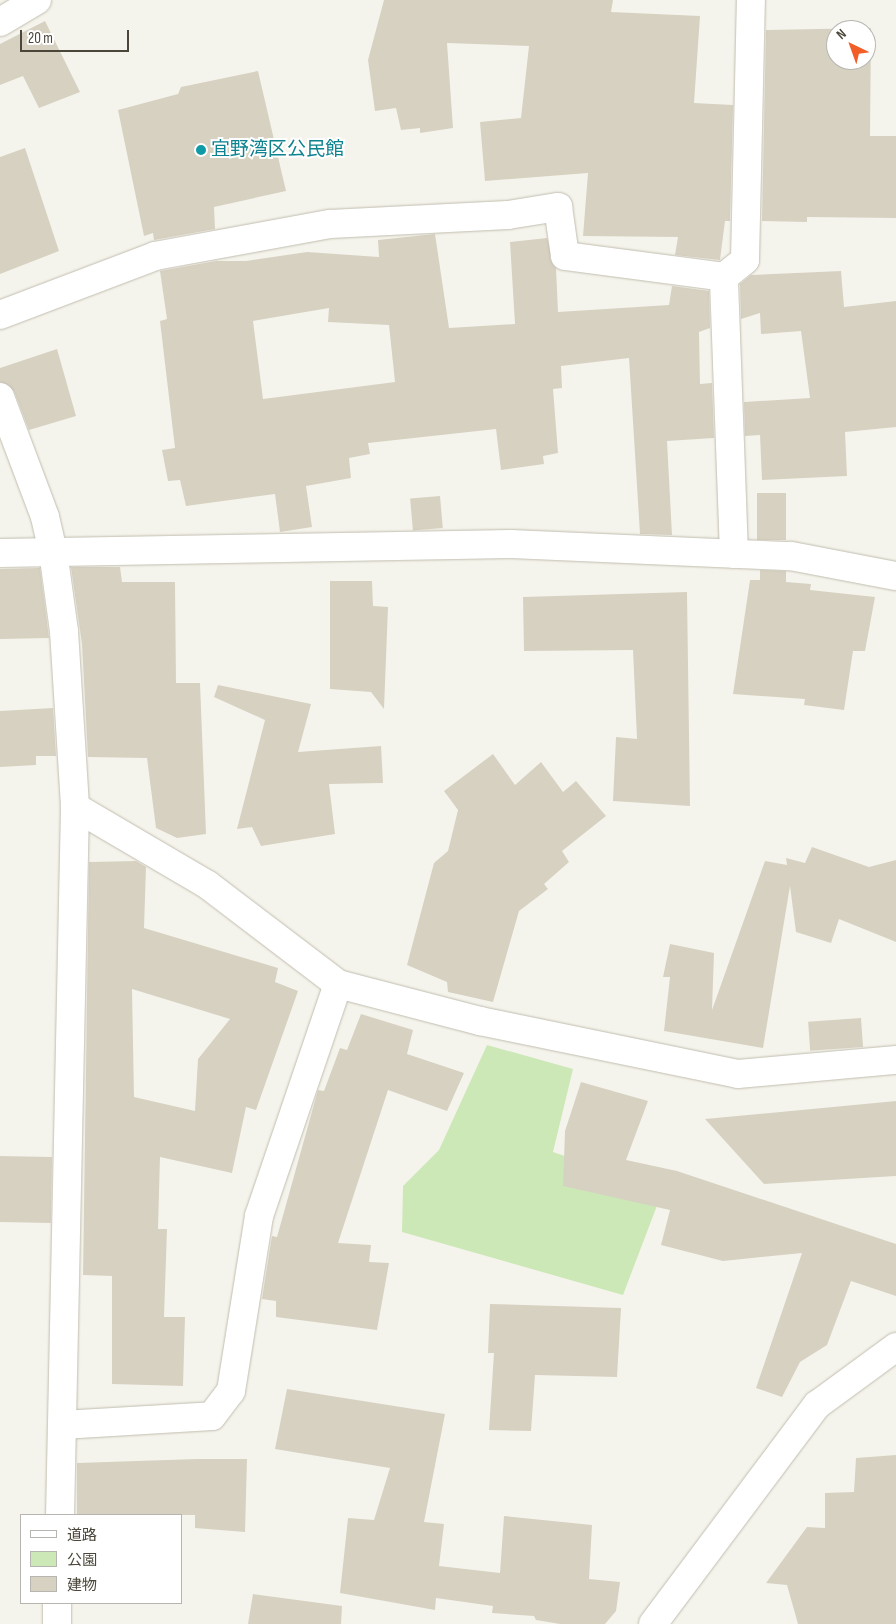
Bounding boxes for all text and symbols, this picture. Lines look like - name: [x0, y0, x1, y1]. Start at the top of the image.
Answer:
- scale bar: [22, 20, 131, 52]
- north arrow: [826, 20, 876, 70]
- text: N: [833, 25, 850, 43]
- text: 20 m: [28, 29, 53, 48]
- place label: 宜野湾区公民館: [211, 139, 344, 161]
- marker: 宜野湾区公民館: [195, 144, 207, 156]
- legend: [20, 1514, 182, 1604]
- text: 道路: [67, 1526, 97, 1545]
- text: 公園: [67, 1551, 97, 1570]
- text: 建物: [67, 1576, 97, 1595]

